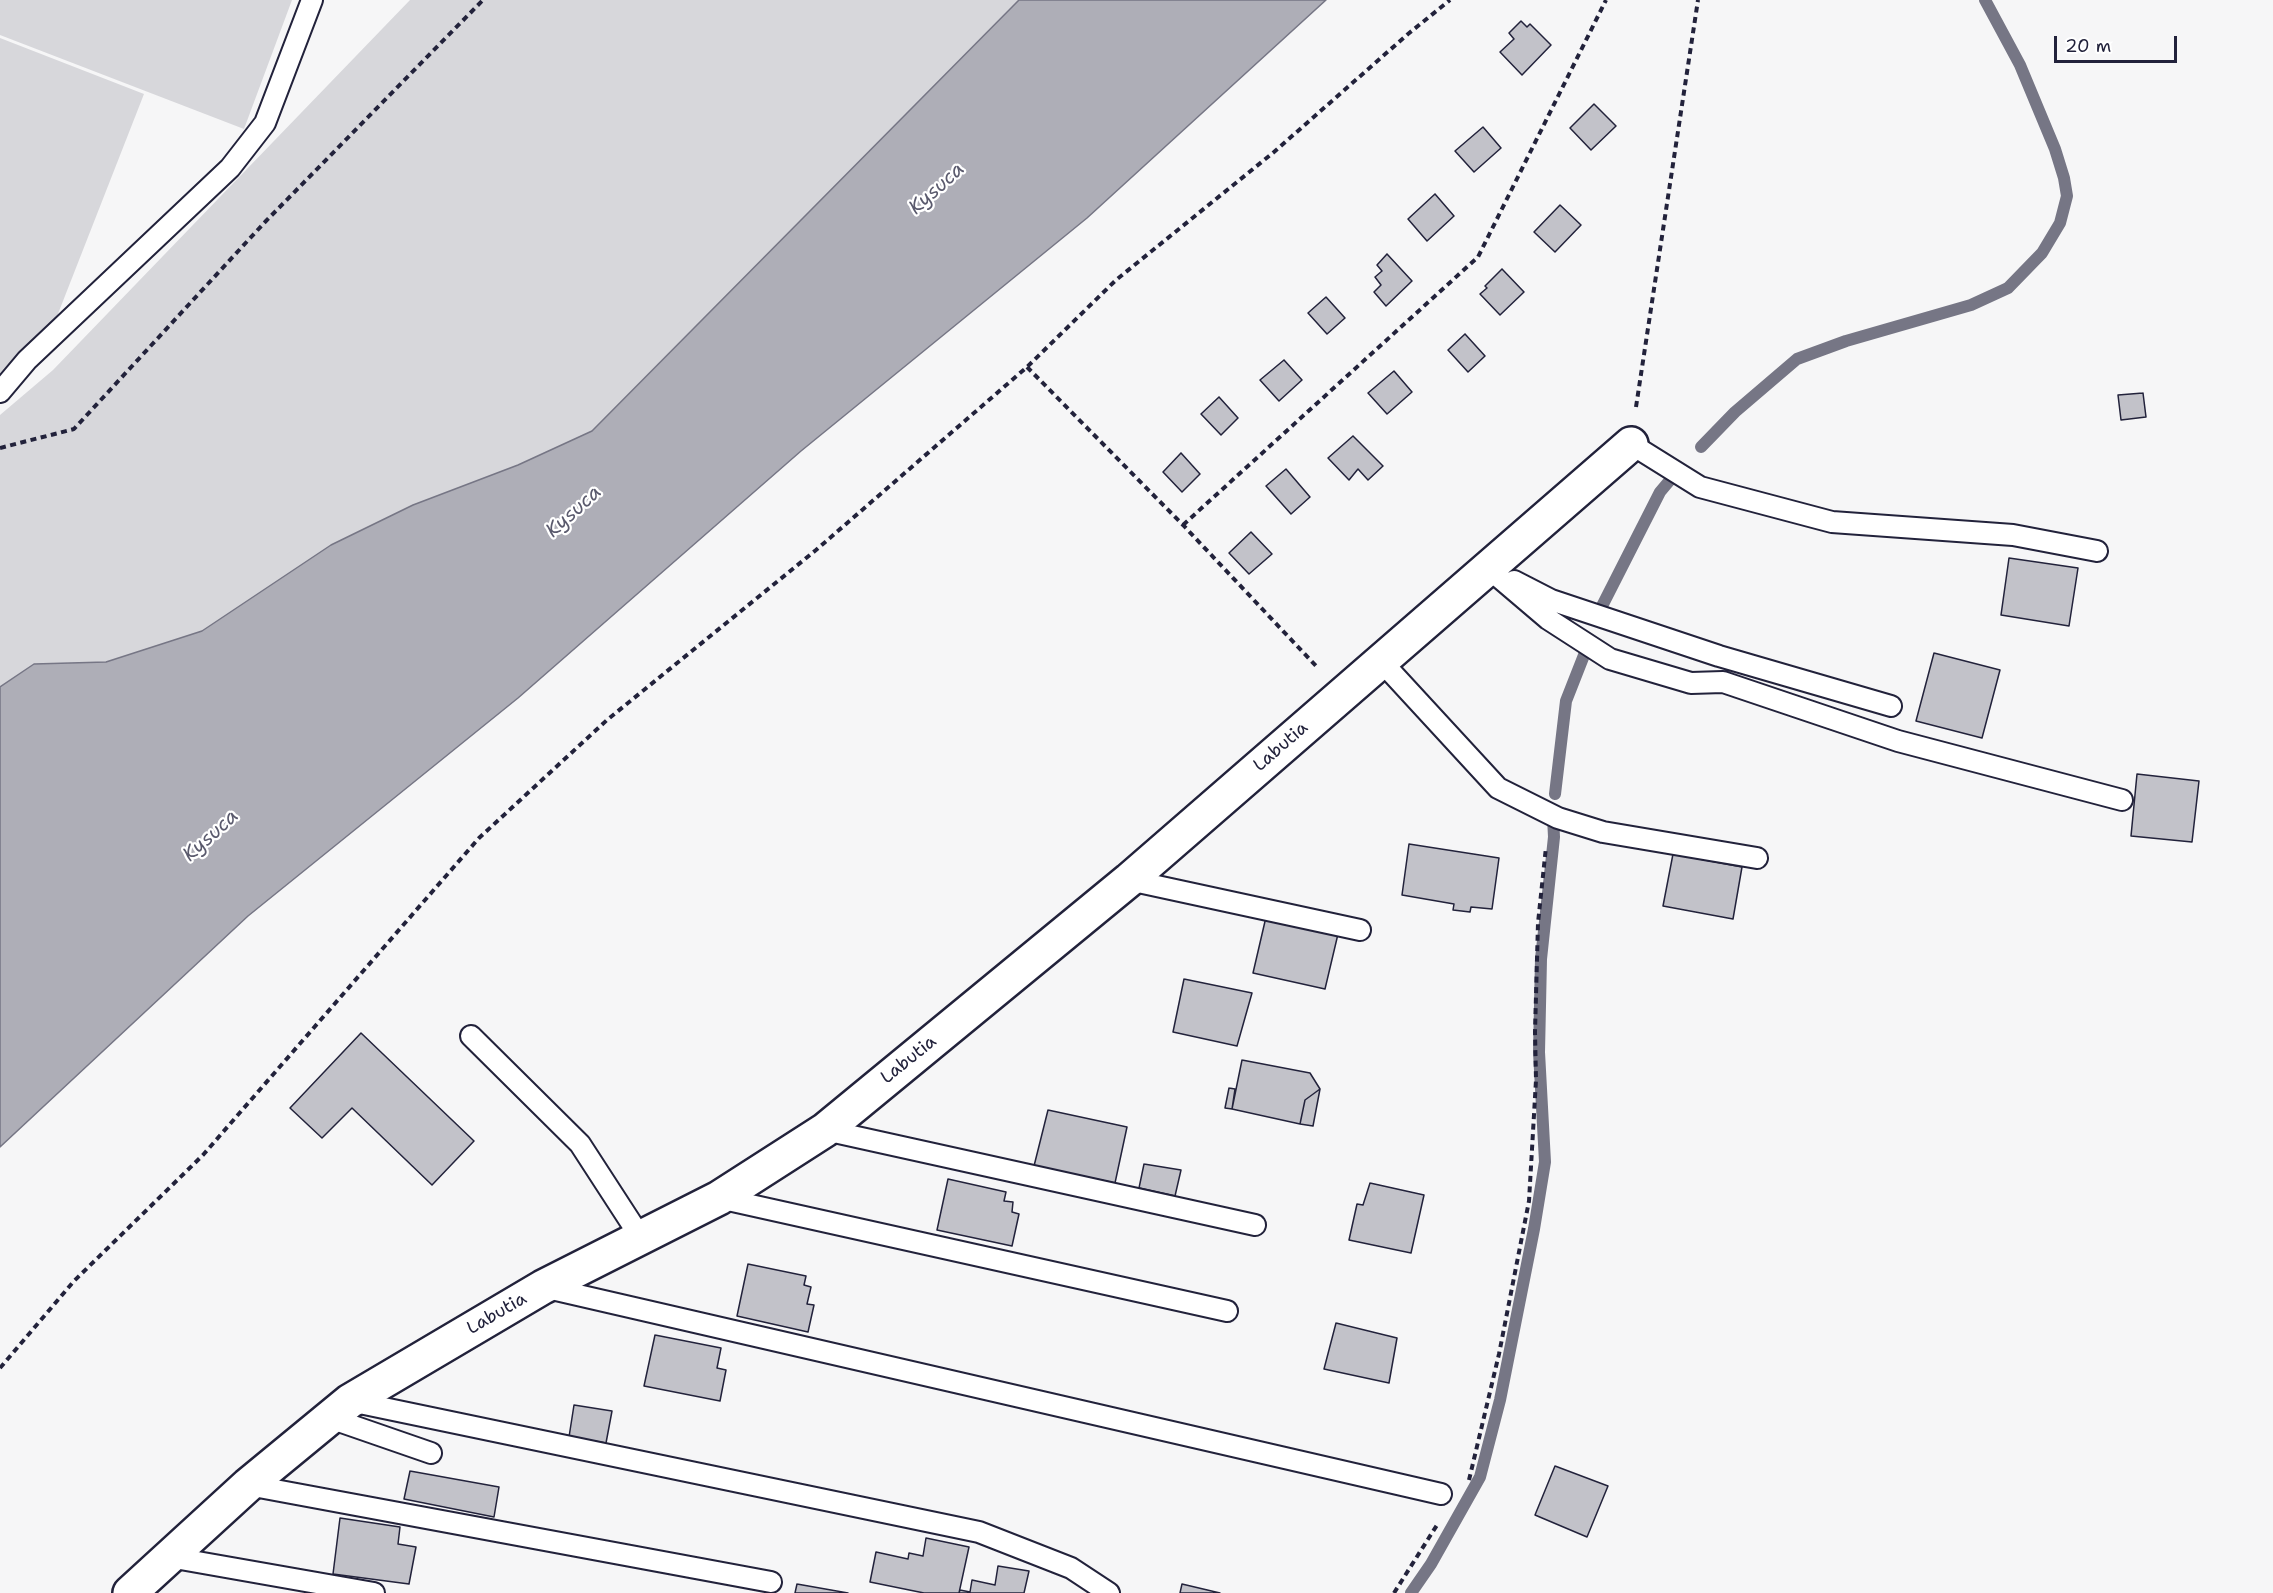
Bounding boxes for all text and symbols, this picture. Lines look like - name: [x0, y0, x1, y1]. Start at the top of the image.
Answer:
- scale bar: [2057, 24, 2180, 62]
- text: 20 m: [2065, 34, 2111, 58]
- water label: Kysuca: [904, 158, 970, 220]
- water label: Kysuca: [541, 481, 607, 543]
- street label: Labutia: [1249, 717, 1313, 777]
- water label: Kysuca: [178, 805, 244, 867]
- street label: Labutia: [877, 1031, 941, 1089]
- street label: Labutia: [463, 1288, 531, 1340]

